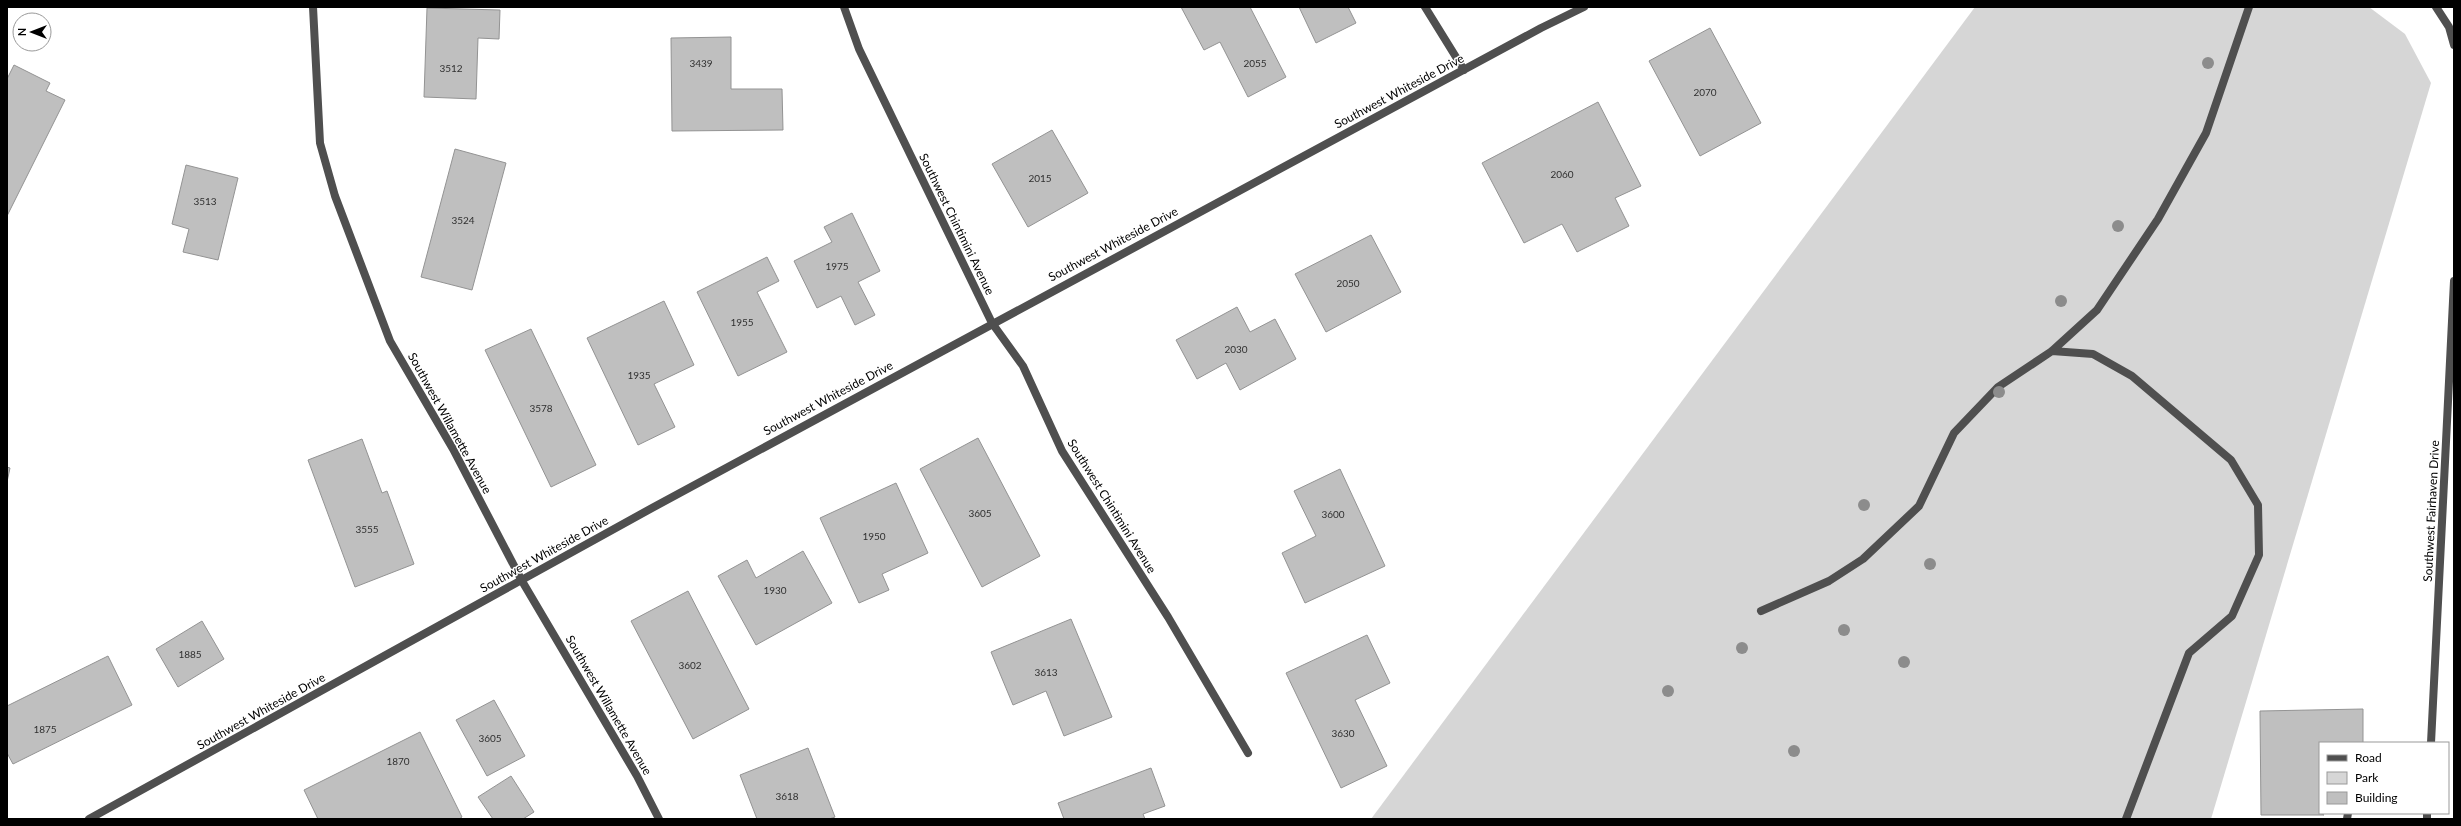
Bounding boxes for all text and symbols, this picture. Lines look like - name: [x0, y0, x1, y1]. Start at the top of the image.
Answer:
- north arrow: [12, 12, 52, 52]
- text: N: [15, 28, 28, 36]
- street label: Southwest Whiteside Drive: [1332, 50, 1466, 132]
- house number: 3439: [689, 57, 713, 69]
- house number: 2055: [1243, 57, 1267, 69]
- house number: 3512: [439, 62, 463, 74]
- house number: 2070: [1693, 86, 1717, 98]
- street label: Southwest Chintimini Avenue: [916, 151, 998, 297]
- house number: 2060: [1550, 168, 1574, 180]
- house number: 2015: [1028, 172, 1052, 184]
- house number: 3513: [193, 195, 217, 207]
- street label: Southwest Whiteside Drive: [1046, 203, 1180, 285]
- house number: 3524: [451, 214, 475, 226]
- house number: 1975: [825, 260, 849, 272]
- house number: 2050: [1336, 277, 1360, 289]
- house number: 1955: [730, 316, 754, 328]
- house number: 2030: [1224, 343, 1248, 355]
- street label: Southwest Willamette Avenue: [405, 350, 495, 496]
- street label: Southwest Whiteside Drive: [761, 357, 895, 439]
- house number: 1935: [627, 369, 651, 381]
- house number: 3578: [529, 402, 553, 414]
- street label: Southwest Chintimini Avenue: [1064, 436, 1160, 576]
- street label: Southwest Fairhaven Drive: [2420, 440, 2442, 582]
- house number: 3605: [968, 507, 992, 519]
- house number: 3600: [1321, 508, 1345, 520]
- street label: Southwest Whiteside Drive: [477, 512, 611, 596]
- house number: 3555: [355, 523, 379, 535]
- house number: 1950: [862, 530, 886, 542]
- house number: 1930: [763, 584, 787, 596]
- street label: Southwest Willamette Avenue: [563, 632, 655, 778]
- house number: 1885: [178, 648, 202, 660]
- house number: 3602: [678, 659, 702, 671]
- house number: 3613: [1034, 666, 1058, 678]
- street label: Southwest Whiteside Drive: [194, 669, 328, 753]
- house number: 1875: [33, 723, 57, 735]
- house number: 3630: [1331, 727, 1355, 739]
- house number: 3605: [478, 732, 502, 744]
- legend: [2319, 742, 2449, 814]
- text: Road: [2355, 750, 2382, 765]
- house number: 1870: [386, 755, 410, 767]
- text: Park: [2355, 770, 2379, 785]
- house number: 3618: [775, 790, 799, 802]
- text: Building: [2355, 790, 2398, 805]

